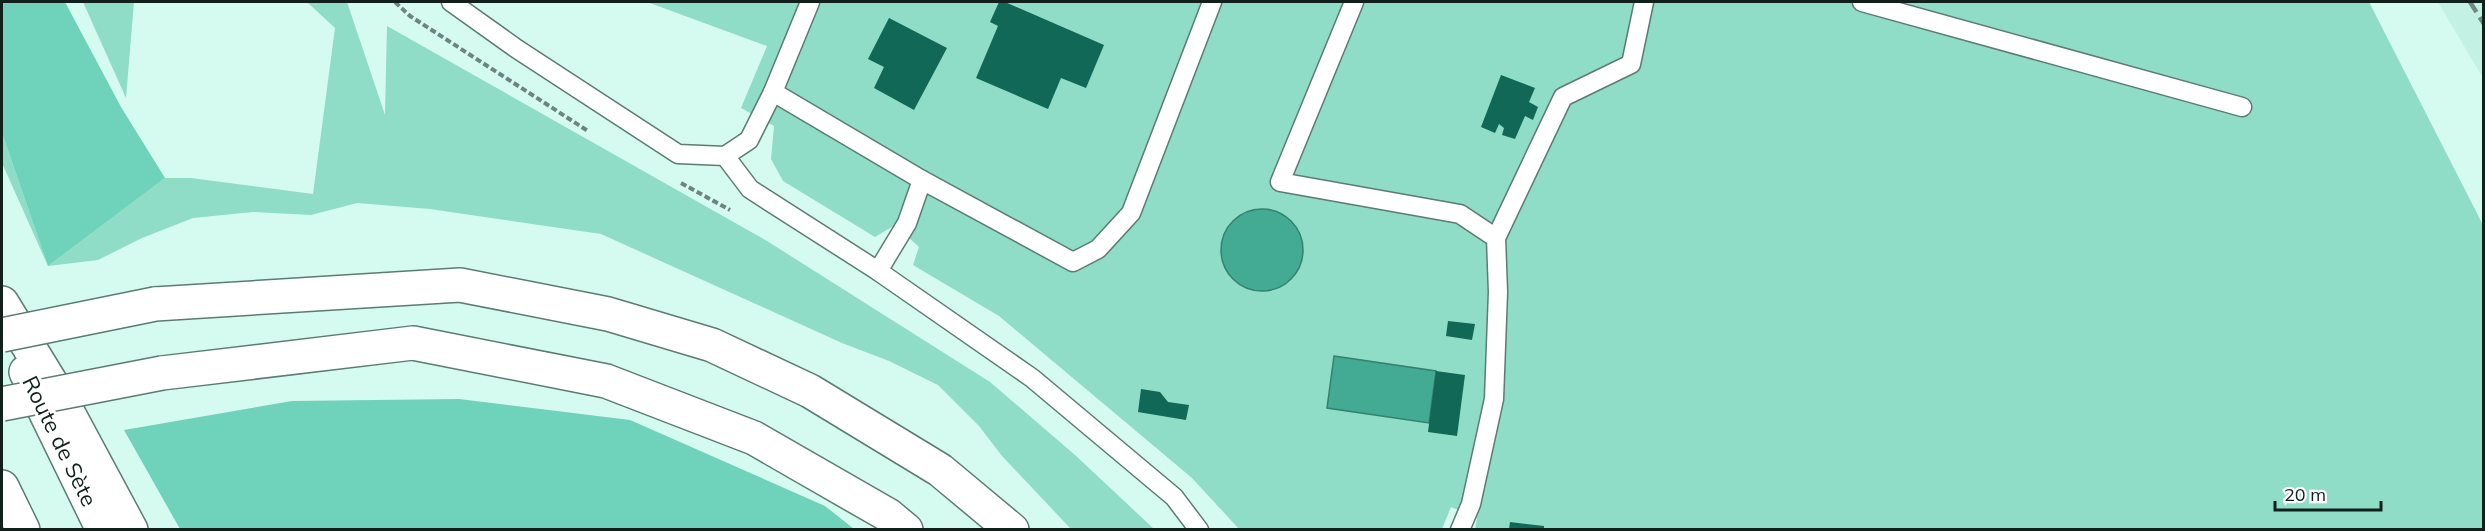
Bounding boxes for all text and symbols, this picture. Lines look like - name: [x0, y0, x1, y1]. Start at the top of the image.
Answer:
- street label: Route de Sète: [16, 371, 104, 511]
- scale bar: [2275, 474, 2382, 512]
- text: 20 m: [2284, 483, 2326, 506]

